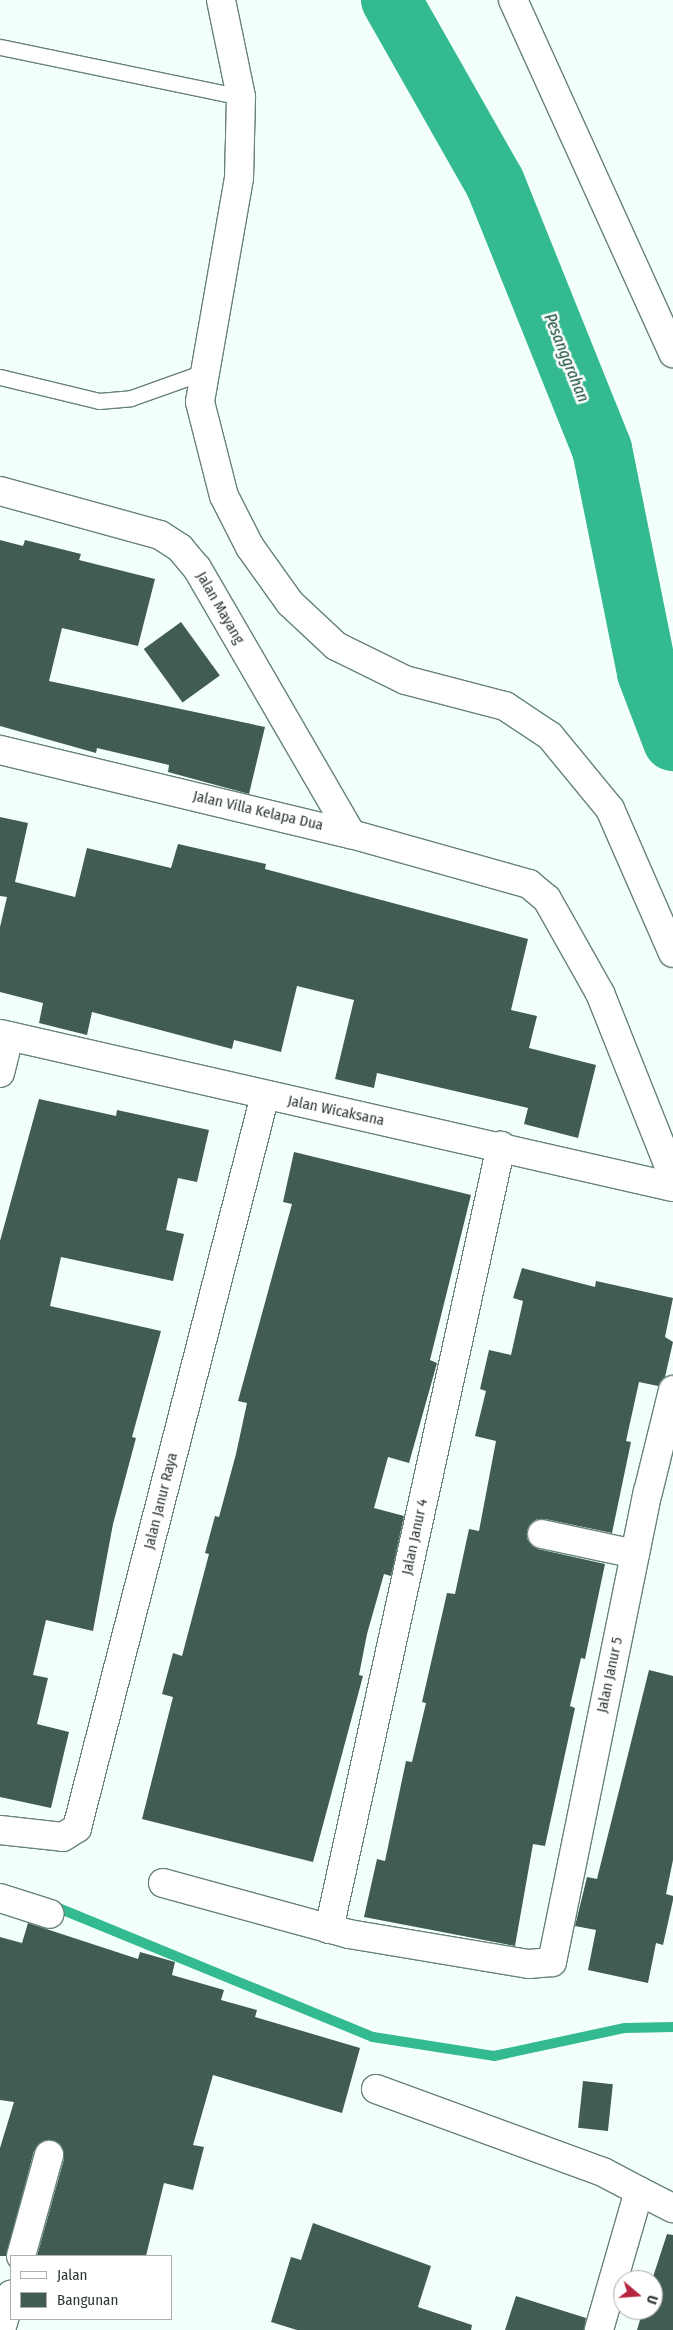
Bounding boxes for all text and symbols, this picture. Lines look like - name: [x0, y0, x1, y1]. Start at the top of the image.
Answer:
- water label: Pesanggrahan: [540, 311, 592, 405]
- street label: Jalan Mayang: [192, 569, 248, 647]
- street label: Jalan Villa Kelapa Dua: [191, 787, 325, 835]
- street label: Jalan Wicaksana: [286, 1092, 386, 1130]
- street label: Jalan Janur Raya: [140, 1451, 182, 1551]
- street label: Jalan Janur 4: [398, 1497, 432, 1577]
- street label: Jalan Janur 5: [593, 1636, 627, 1714]
- legend: [10, 2255, 172, 2320]
- text: Jalan: [57, 2266, 87, 2284]
- north arrow: [613, 2270, 663, 2320]
- text: Bangunan: [57, 2291, 118, 2309]
- text: U: [642, 2293, 661, 2306]

